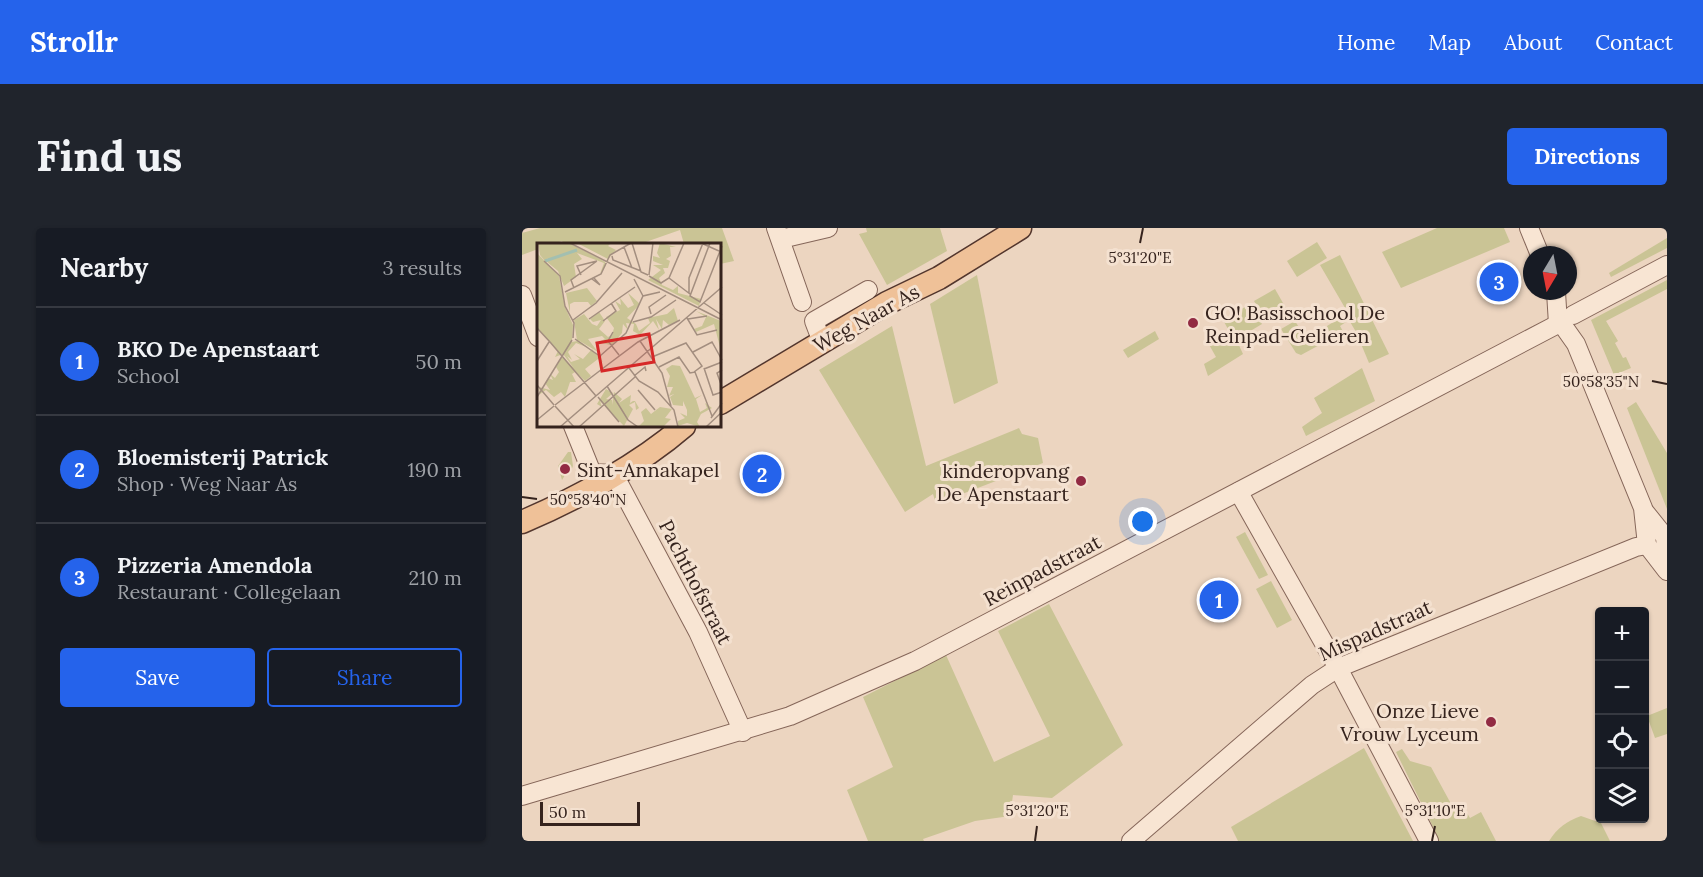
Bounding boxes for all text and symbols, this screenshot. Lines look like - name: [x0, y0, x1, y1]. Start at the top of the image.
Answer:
- text: Strollr: [30, 24, 118, 60]
- text: Home: [1337, 29, 1395, 56]
- text: Map: [1428, 29, 1471, 56]
- text: About: [1504, 29, 1562, 56]
- text: Contact: [1595, 29, 1673, 56]
- button: Directions: [1507, 128, 1667, 185]
- text: Find us: [36, 129, 182, 183]
- inset map: [537, 243, 722, 428]
- north arrow: [1523, 246, 1577, 300]
- text: 5°31'20"E: [1108, 248, 1172, 267]
- text: Nearby: [60, 251, 148, 284]
- text: 3 results: [383, 255, 462, 280]
- pin: 3: [1480, 260, 1518, 304]
- street label: Weg Naar As: [808, 279, 924, 357]
- place label: GO! Basisschool De Reinpad-Gelieren: [1205, 300, 1385, 348]
- marker: GO! Basisschool De Reinpad-Gelieren: [1186, 316, 1200, 330]
- text: BKO De Apenstaart: [117, 335, 319, 363]
- text: 1: [75, 349, 84, 374]
- text: 50 m: [416, 349, 462, 374]
- text: School: [117, 363, 180, 388]
- text: 50°58'35"N: [1563, 372, 1639, 391]
- text: Bloemisterij Patrick: [117, 443, 328, 471]
- pin: 2: [742, 452, 782, 496]
- text: 2: [74, 457, 85, 482]
- text: 190 m: [408, 457, 462, 482]
- place label: Sint-Annakapel: [577, 457, 719, 482]
- place label: kinderopvang De Apenstaart: [936, 458, 1070, 506]
- marker: Sint-Annakapel: [558, 462, 572, 476]
- text: Shop · Weg Naar As: [117, 471, 297, 496]
- marker: kinderopvang De Apenstaart: [1074, 474, 1088, 488]
- text: 50°58'40"N: [550, 490, 626, 509]
- your location: [1128, 507, 1157, 536]
- street label: Pachthofstraat: [654, 515, 738, 649]
- street label: Reinpadstraat: [979, 529, 1105, 611]
- text: Pizzeria Amendola: [117, 551, 312, 579]
- text: 3: [74, 565, 85, 590]
- text: 210 m: [408, 565, 462, 590]
- pin: 1: [1200, 578, 1238, 622]
- text: Restaurant · Collegelaan: [117, 579, 341, 604]
- street label: Mispadstraat: [1315, 594, 1436, 666]
- map controls: [1595, 607, 1649, 823]
- button: +: [1595, 607, 1649, 661]
- button: Save: [60, 648, 255, 707]
- button: Share: [267, 648, 462, 707]
- button: −: [1595, 661, 1649, 715]
- place label: Onze Lieve Vrouw Lyceum: [1339, 698, 1479, 746]
- marker: Onze Lieve Vrouw Lyceum: [1484, 715, 1498, 729]
- button: locate: [1595, 715, 1649, 769]
- button: layers: [1595, 769, 1649, 823]
- scale bar: [540, 799, 640, 826]
- text: 5°31'20"E: [1005, 801, 1069, 820]
- text: 5°31'10"E: [1405, 801, 1465, 820]
- text: 50 m: [549, 802, 586, 822]

